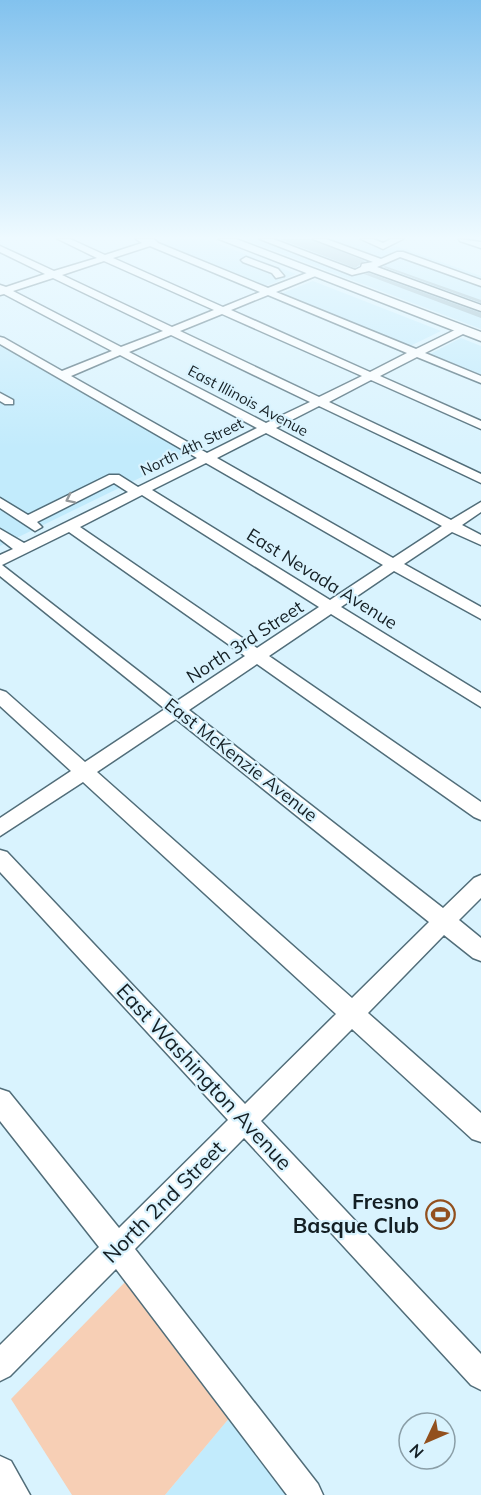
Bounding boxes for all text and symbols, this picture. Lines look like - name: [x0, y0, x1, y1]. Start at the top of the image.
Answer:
- street label: East Illinois Avenue: [185, 361, 312, 440]
- street label: North 4th Street: [137, 413, 246, 480]
- one-way arrow: [66, 492, 77, 504]
- street label: East Nevada Avenue: [243, 523, 402, 634]
- street label: North 3rd Street: [182, 595, 308, 688]
- street label: East McKenzie Avenue: [160, 693, 322, 826]
- street label: East Washington Avenue: [111, 978, 298, 1175]
- street label: North 2nd Street: [97, 1135, 230, 1268]
- place label: Fresno Basque Club: [293, 1188, 419, 1238]
- sports icon: Fresno Basque Club: [424, 1198, 456, 1230]
- north arrow: [397, 1411, 457, 1471]
- text: N: [405, 1440, 428, 1463]

